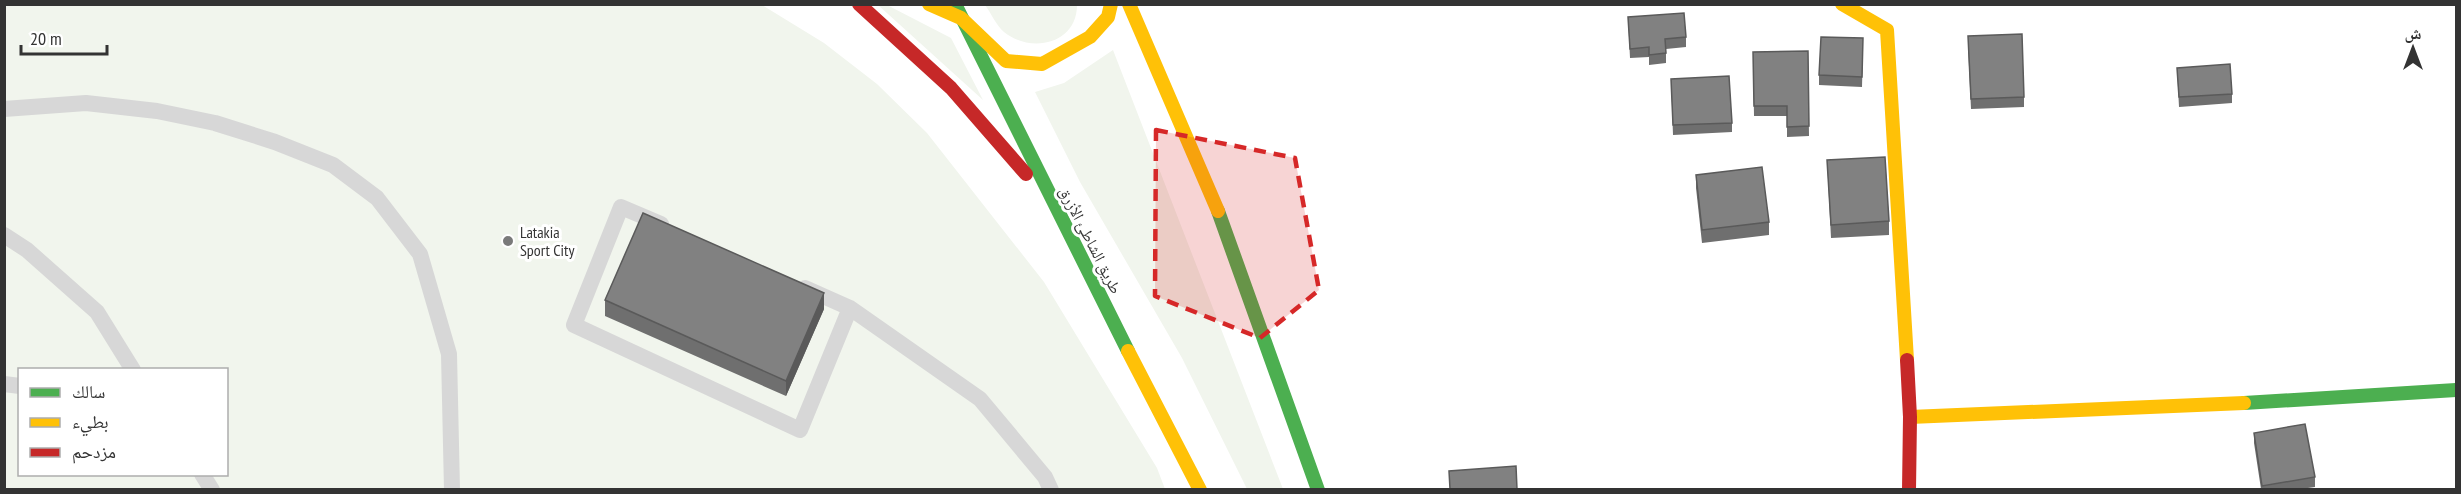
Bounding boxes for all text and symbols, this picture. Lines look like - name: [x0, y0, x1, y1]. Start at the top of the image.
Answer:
- scale bar: [21, 18, 106, 56]
- north arrow: [2383, 18, 2443, 78]
- text: ش: [2405, 23, 2422, 43]
- text: 20 m: [30, 27, 62, 50]
- street label: طريق الشاطئ الأزرق: [1054, 183, 1127, 297]
- place label: Latakia Sport City: [520, 222, 574, 260]
- marker: Latakia Sport City: [501, 234, 515, 248]
- legend: [18, 368, 228, 476]
- text: سالك: [72, 380, 105, 403]
- text: بطيء: [72, 410, 109, 437]
- text: مزدحم: [72, 440, 116, 464]

